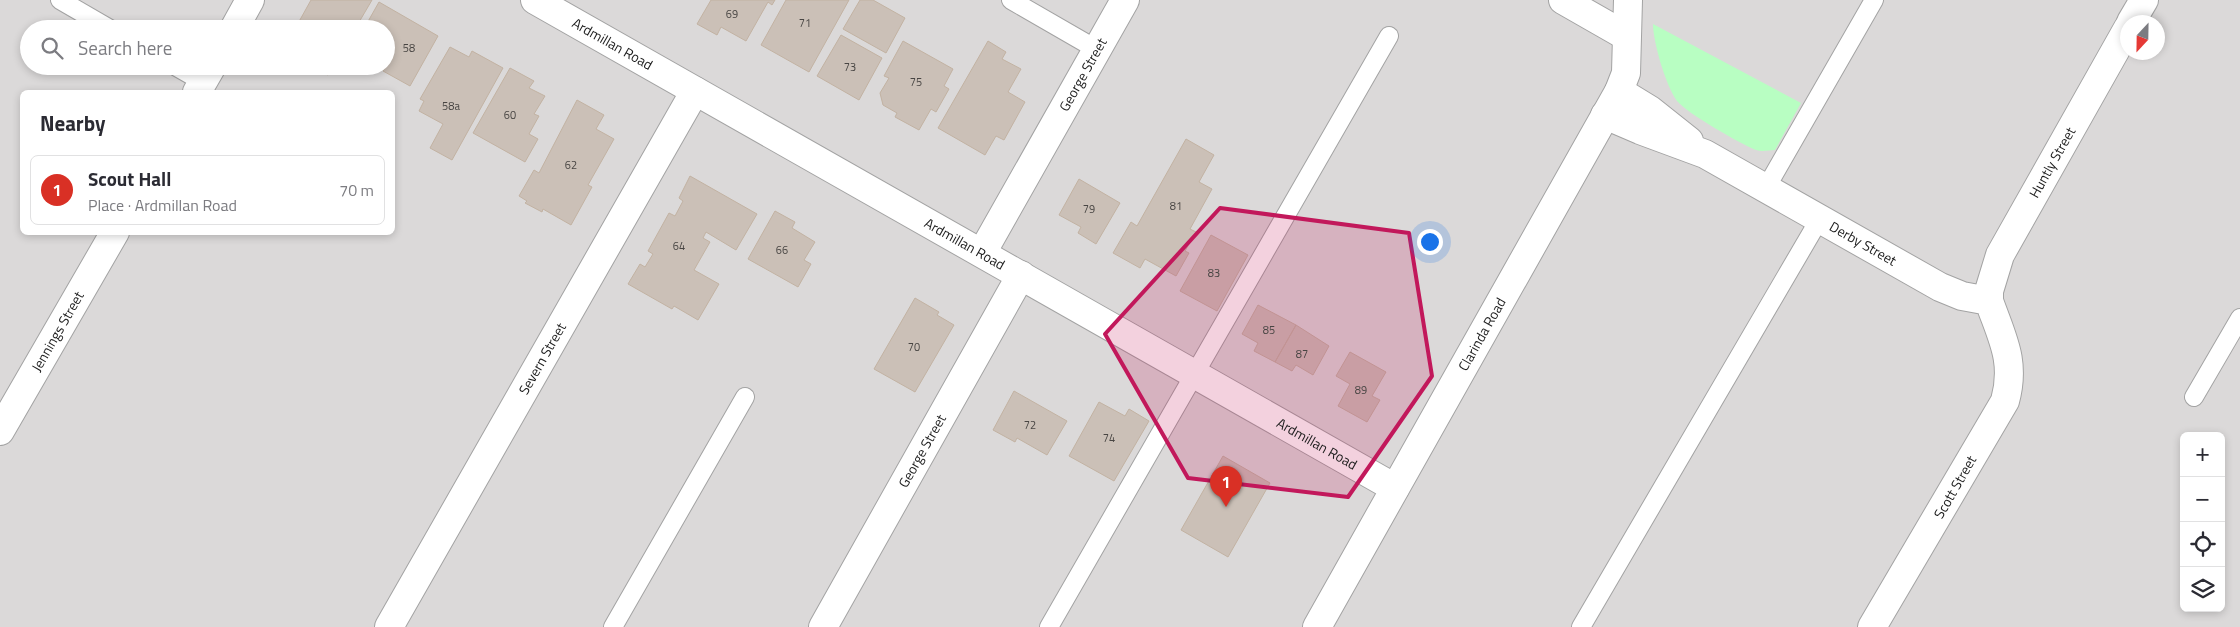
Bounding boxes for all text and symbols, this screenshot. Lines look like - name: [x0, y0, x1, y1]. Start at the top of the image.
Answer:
- house number: 69: [726, 6, 738, 22]
- street label: Ardmillan Road: [568, 12, 657, 75]
- house number: 71: [799, 15, 811, 31]
- north arrow: [2120, 15, 2165, 60]
- search box: [20, 20, 395, 75]
- text: Search here: [78, 33, 172, 62]
- icon: search: [38, 34, 66, 62]
- street label: George Street: [1053, 34, 1112, 115]
- house number: 58: [403, 40, 415, 56]
- house number: 73: [844, 59, 856, 75]
- house number: 75: [910, 74, 922, 90]
- house number: 58a: [442, 98, 460, 114]
- text: Nearby: [40, 107, 105, 139]
- house number: 60: [504, 107, 516, 123]
- street label: Huntly Street: [2023, 123, 2080, 201]
- house number: 62: [565, 157, 577, 173]
- text: Scout Hall: [88, 164, 171, 193]
- text: 1: [53, 178, 61, 202]
- text: 70 m: [339, 178, 374, 202]
- text: Place · Ardmillan Road: [88, 193, 237, 217]
- house number: 81: [1170, 198, 1182, 214]
- house number: 79: [1083, 201, 1095, 217]
- street label: Ardmillan Road: [921, 212, 1009, 275]
- street label: Derby Street: [1826, 216, 1901, 270]
- your location: [1417, 229, 1443, 255]
- house number: 64: [673, 238, 685, 254]
- house number: 66: [776, 242, 788, 258]
- house number: 83: [1208, 265, 1220, 281]
- street label: Jennings Street: [26, 287, 89, 375]
- street label: Clarinda Road: [1452, 294, 1511, 375]
- street label: Severn Street: [513, 318, 571, 398]
- house number: 85: [1263, 322, 1275, 338]
- house number: 70: [908, 339, 920, 355]
- house number: 87: [1296, 346, 1308, 362]
- house number: 89: [1355, 382, 1367, 398]
- street label: George Street: [892, 410, 951, 491]
- street label: Ardmillan Road: [1273, 412, 1361, 475]
- house number: 72: [1024, 417, 1036, 433]
- house number: 74: [1103, 430, 1115, 446]
- map controls: [2180, 432, 2225, 612]
- button: +: [2180, 432, 2225, 477]
- street label: Scott Street: [1928, 451, 1981, 522]
- pin: 1: [1210, 466, 1242, 507]
- button: −: [2180, 477, 2225, 522]
- button: locate: [2180, 522, 2225, 567]
- button: layers: [2180, 567, 2225, 612]

